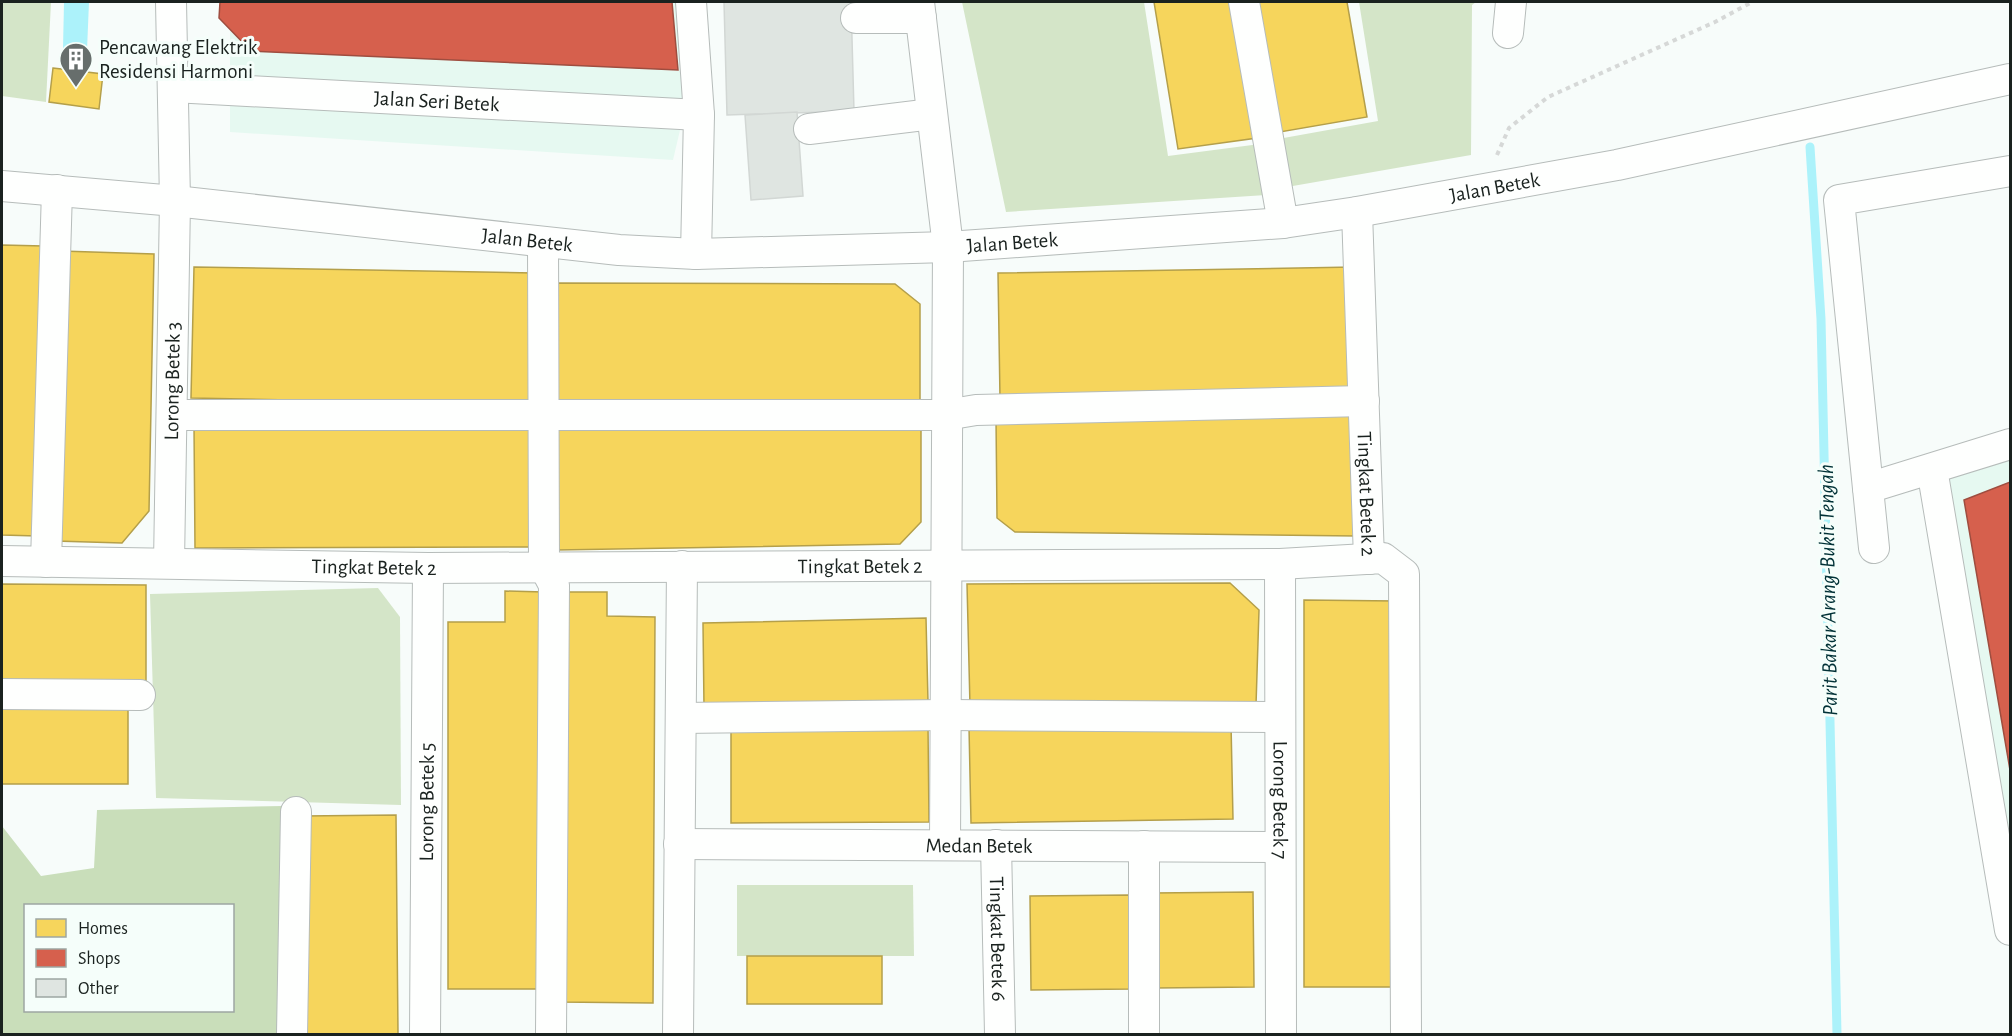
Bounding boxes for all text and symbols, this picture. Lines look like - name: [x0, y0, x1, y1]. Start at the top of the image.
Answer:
- place label: Pencawang Elektrik Residensi Harmoni: [99, 37, 258, 82]
- building icon: Pencawang Elektrik Residensi Harmoni: [58, 41, 94, 88]
- street label: Jalan Seri Betek: [373, 88, 500, 115]
- street label: Jalan Betek: [1448, 169, 1542, 206]
- street label: Jalan Betek: [481, 225, 574, 256]
- street label: Jalan Betek: [966, 229, 1059, 257]
- street label: Lorong Betek 3: [161, 322, 184, 440]
- street label: Tingkat Betek 2: [1354, 431, 1379, 557]
- water label: Parit Bakar Arang-Bukit Tengah: [1815, 464, 1841, 716]
- street label: Tingkat Betek 2: [311, 556, 436, 579]
- street label: Tingkat Betek 2: [797, 556, 922, 577]
- street label: Lorong Betek 7: [1269, 741, 1291, 860]
- street label: Lorong Betek 5: [416, 743, 438, 861]
- street label: Medan Betek: [925, 835, 1033, 857]
- street label: Tingkat Betek 6: [986, 876, 1009, 1002]
- legend: [24, 904, 234, 1012]
- text: Homes: [78, 920, 128, 938]
- text: Shops: [78, 950, 120, 968]
- text: Other: [78, 980, 119, 998]

